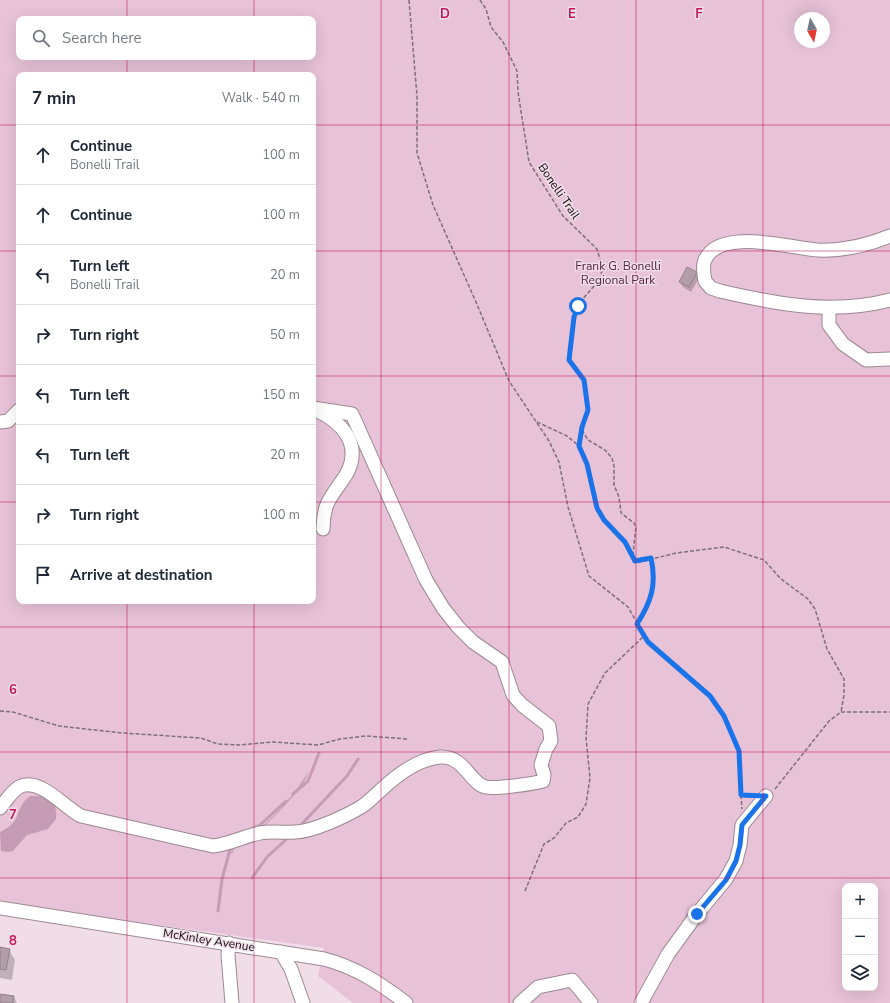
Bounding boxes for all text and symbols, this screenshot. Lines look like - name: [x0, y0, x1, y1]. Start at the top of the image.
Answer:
- text: D: [440, 5, 450, 23]
- text: E: [568, 5, 576, 23]
- text: F: [695, 5, 703, 23]
- north arrow: [794, 12, 830, 48]
- search box: [16, 16, 316, 60]
- icon: search: [30, 27, 52, 49]
- text: Search here: [62, 28, 142, 48]
- text: 7 min: [32, 87, 76, 110]
- text: Walk · 540 m: [222, 89, 300, 107]
- text: Continue: [70, 136, 132, 156]
- icon: ahead: [32, 144, 54, 166]
- text: 100 m: [262, 146, 300, 164]
- text: Bonelli Trail: [70, 156, 140, 174]
- street label: Bonelli Trail: [534, 160, 584, 222]
- icon: ahead: [32, 204, 54, 226]
- text: Continue: [70, 205, 132, 225]
- text: 100 m: [262, 206, 300, 224]
- text: Turn left: [70, 256, 129, 276]
- park label: Frank G. Bonelli Regional Park: [575, 258, 661, 288]
- icon: left: [32, 264, 54, 286]
- text: 20 m: [270, 266, 300, 284]
- text: Bonelli Trail: [70, 276, 140, 294]
- route start: [569, 297, 587, 315]
- icon: right: [32, 324, 54, 346]
- text: Turn right: [70, 325, 139, 345]
- text: 50 m: [270, 326, 300, 344]
- icon: left: [32, 384, 54, 406]
- text: Turn left: [70, 385, 129, 405]
- text: 150 m: [262, 386, 300, 404]
- icon: left: [32, 444, 54, 466]
- text: Turn left: [70, 445, 129, 465]
- text: 20 m: [270, 446, 300, 464]
- icon: right: [32, 504, 54, 526]
- text: Turn right: [70, 505, 139, 525]
- text: 100 m: [262, 506, 300, 524]
- icon: arrive: [32, 564, 54, 586]
- text: Arrive at destination: [70, 565, 213, 585]
- text: 6: [9, 681, 17, 699]
- text: 7: [9, 806, 17, 824]
- map controls: [842, 883, 878, 991]
- button: +: [842, 883, 878, 919]
- route end: [688, 905, 706, 923]
- button: −: [842, 919, 878, 955]
- street label: McKinley Avenue: [162, 925, 256, 955]
- text: 8: [9, 932, 17, 950]
- button: layers: [842, 955, 878, 991]

